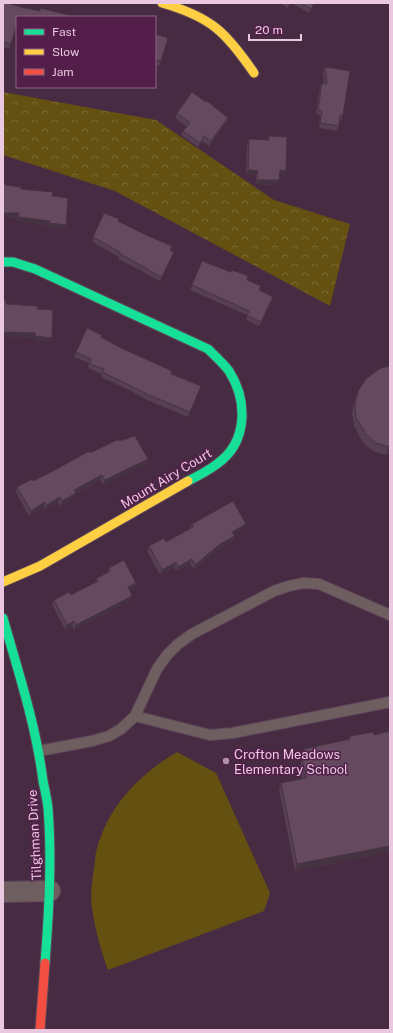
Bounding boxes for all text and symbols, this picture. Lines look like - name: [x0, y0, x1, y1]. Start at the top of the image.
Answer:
- legend: [16, 16, 156, 88]
- scale bar: [249, 16, 301, 42]
- text: 20 m: [255, 23, 283, 37]
- text: Fast: [52, 25, 77, 39]
- text: Slow: [52, 45, 80, 59]
- text: Jam: [52, 65, 74, 79]
- street label: Mount Airy Court: [118, 445, 214, 512]
- place label: Crofton Meadows Elementary School: [234, 747, 348, 777]
- marker: Crofton Meadows Elementary School: [221, 756, 231, 766]
- street label: Tilghman Drive: [25, 789, 44, 881]

